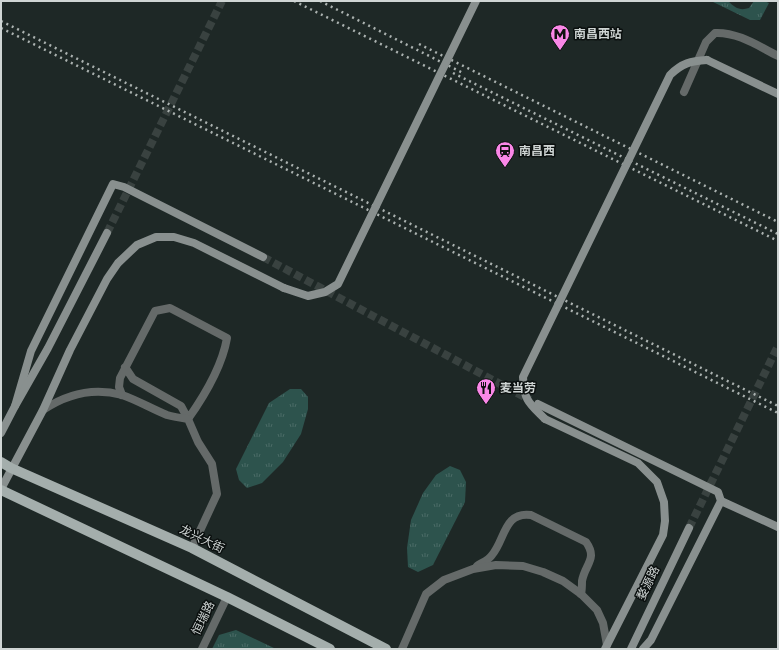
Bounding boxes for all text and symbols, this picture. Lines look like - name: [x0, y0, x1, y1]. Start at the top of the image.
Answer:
- metro station icon: 南昌西站: [549, 23, 571, 51]
- place label: 南昌西站: [574, 26, 622, 43]
- station icon: 南昌西: [494, 140, 516, 168]
- place label: 南昌西: [519, 143, 555, 160]
- restaurant icon: 麦当劳: [475, 377, 497, 405]
- place label: 麦当劳: [500, 380, 536, 397]
- street label: 龙兴大街: [176, 521, 227, 558]
- street label: 婺源路: [633, 563, 664, 603]
- street label: 恒瑞路: [188, 598, 219, 638]

